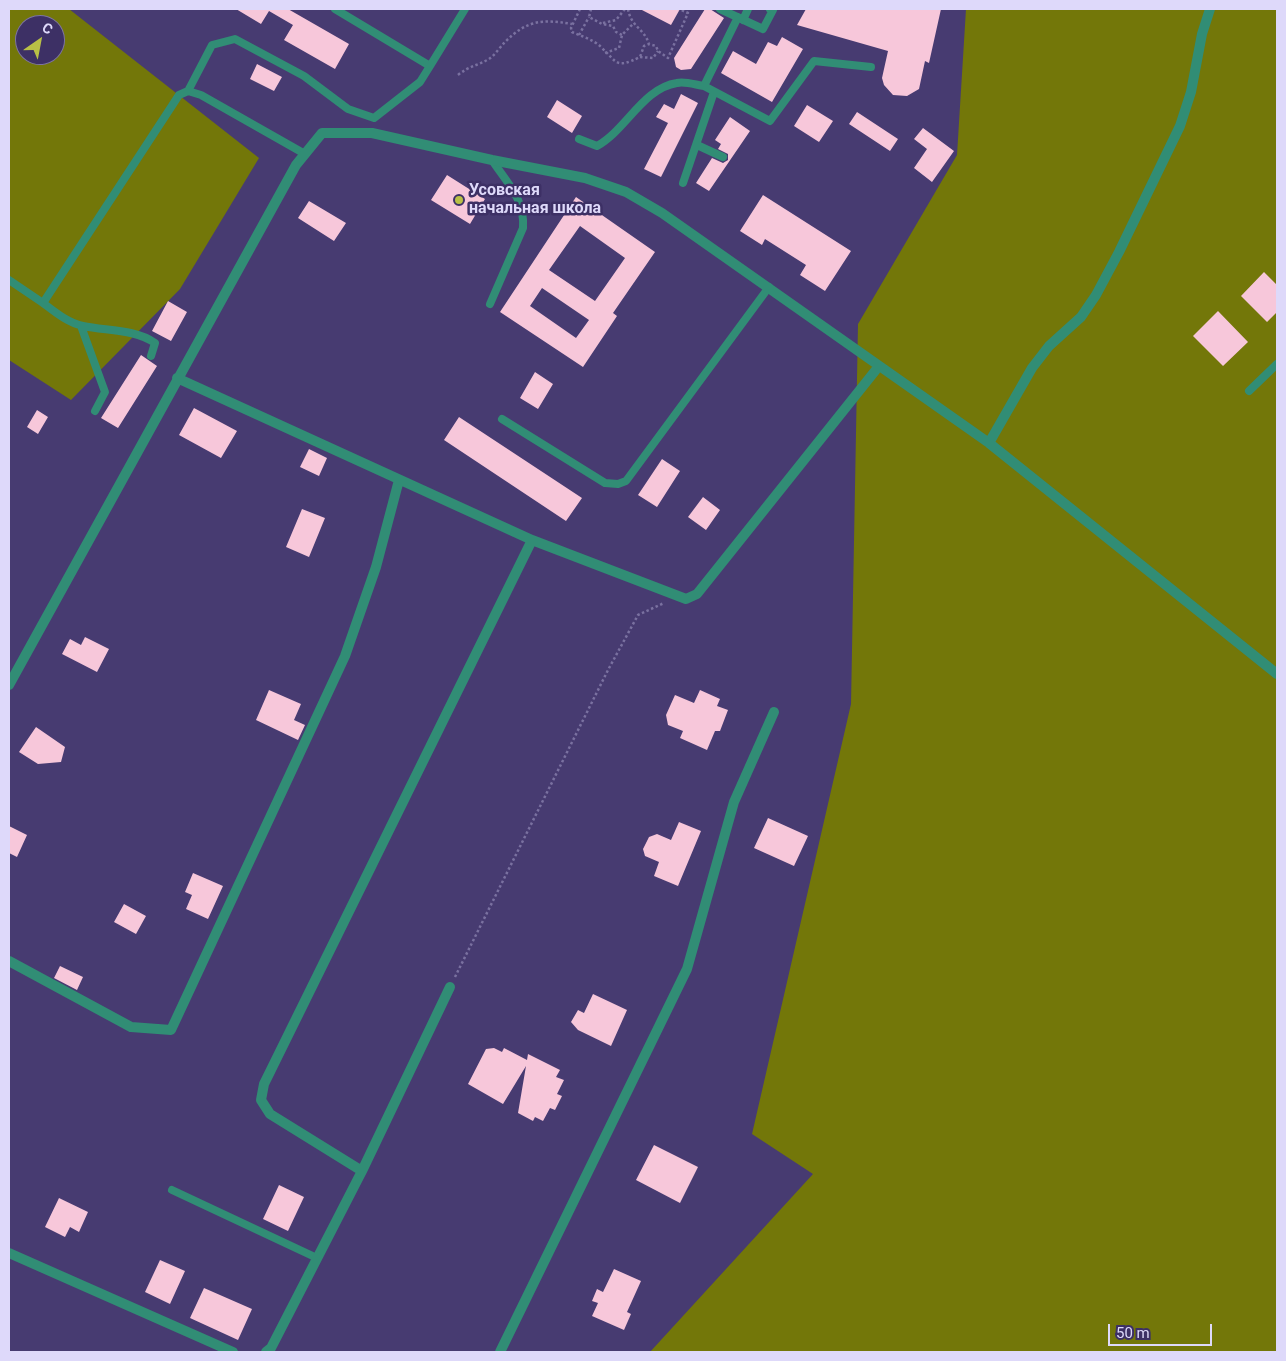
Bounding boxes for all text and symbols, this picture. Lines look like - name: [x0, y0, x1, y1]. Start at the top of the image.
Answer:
- north arrow: [15, 15, 65, 65]
- text: С: [39, 19, 56, 37]
- place label: Усовская начальная школа: [469, 181, 601, 219]
- marker: Усовская начальная школа: [453, 194, 465, 206]
- scale bar: [1111, 1314, 1215, 1346]
- text: 50 m: [1116, 1324, 1150, 1342]

